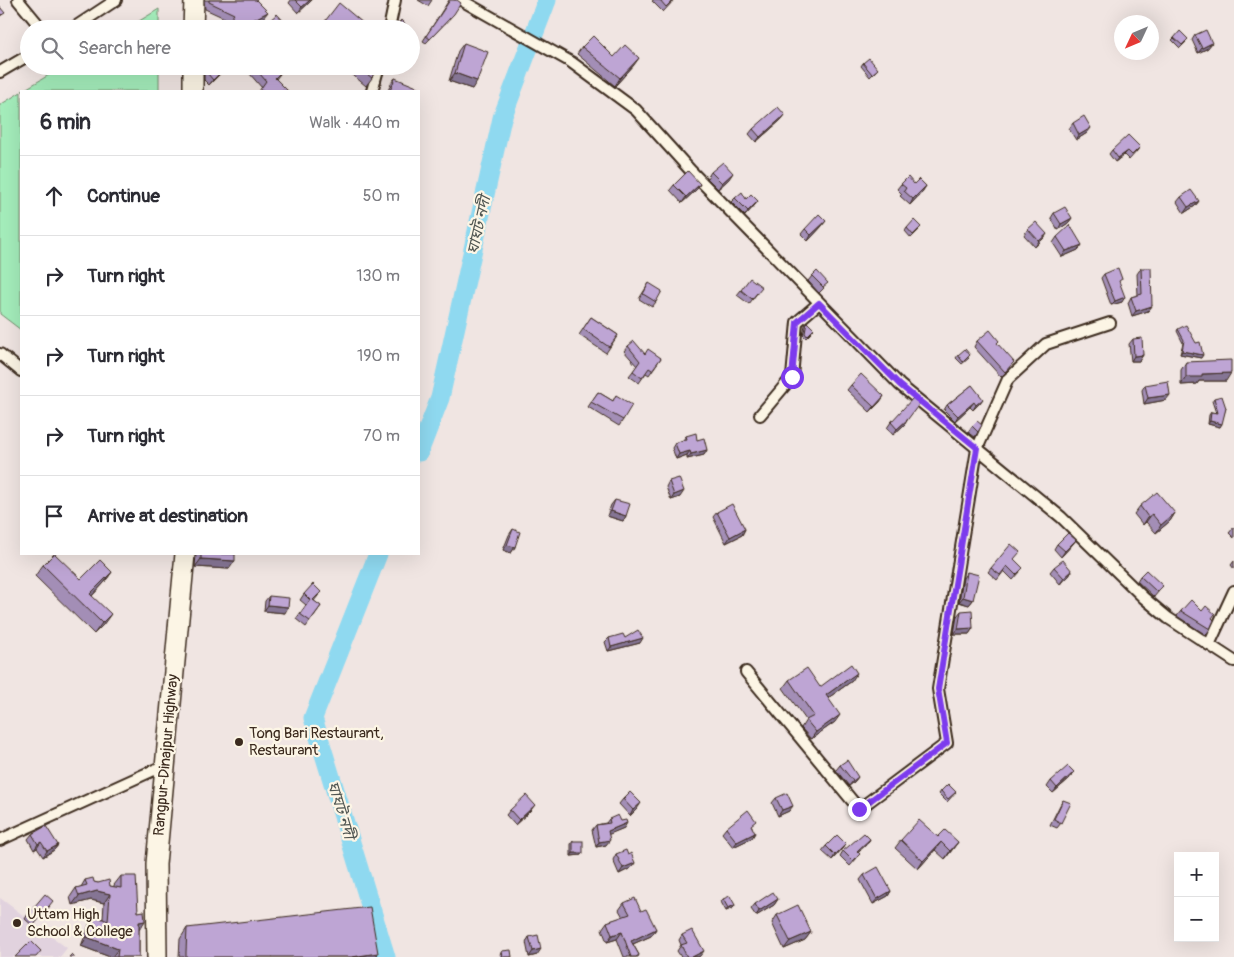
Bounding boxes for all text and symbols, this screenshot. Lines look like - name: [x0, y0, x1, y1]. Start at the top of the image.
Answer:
- north arrow: [1114, 15, 1159, 60]
- search box: [20, 20, 420, 75]
- icon: search: [38, 34, 66, 62]
- text: Search here: [78, 36, 171, 60]
- text: 6 min: [40, 109, 91, 136]
- text: Walk · 440 m: [309, 113, 400, 133]
- icon: ahead: [40, 182, 68, 210]
- text: Continue: [87, 184, 160, 208]
- text: 50 m: [363, 186, 400, 206]
- water label: ঘাঘট নদী: [463, 191, 496, 256]
- icon: right: [40, 262, 68, 290]
- text: Turn right: [87, 264, 165, 288]
- text: 130 m: [356, 266, 400, 286]
- icon: right: [40, 342, 68, 370]
- text: Turn right: [87, 344, 165, 368]
- text: 190 m: [357, 346, 400, 366]
- route start: [781, 366, 804, 389]
- icon: right: [40, 422, 68, 450]
- text: Turn right: [87, 424, 165, 448]
- text: 70 m: [363, 426, 400, 446]
- icon: arrive: [40, 502, 68, 530]
- text: Arrive at destination: [87, 504, 248, 528]
- street label: Rangpur-Dinajpur Highway: [149, 673, 183, 837]
- place label: Tong Bari Restaurant, Restaurant: [249, 724, 384, 760]
- marker: Tong Bari Restaurant, Restaurant: [233, 736, 245, 748]
- water label: ঘাঘট নদী: [323, 779, 360, 844]
- route end: [848, 798, 871, 821]
- map controls: [1174, 852, 1219, 942]
- button: +: [1174, 852, 1219, 897]
- button: −: [1174, 897, 1219, 942]
- place label: Uttam High School & College: [27, 905, 133, 941]
- marker: Uttam High School & College: [11, 917, 23, 929]

